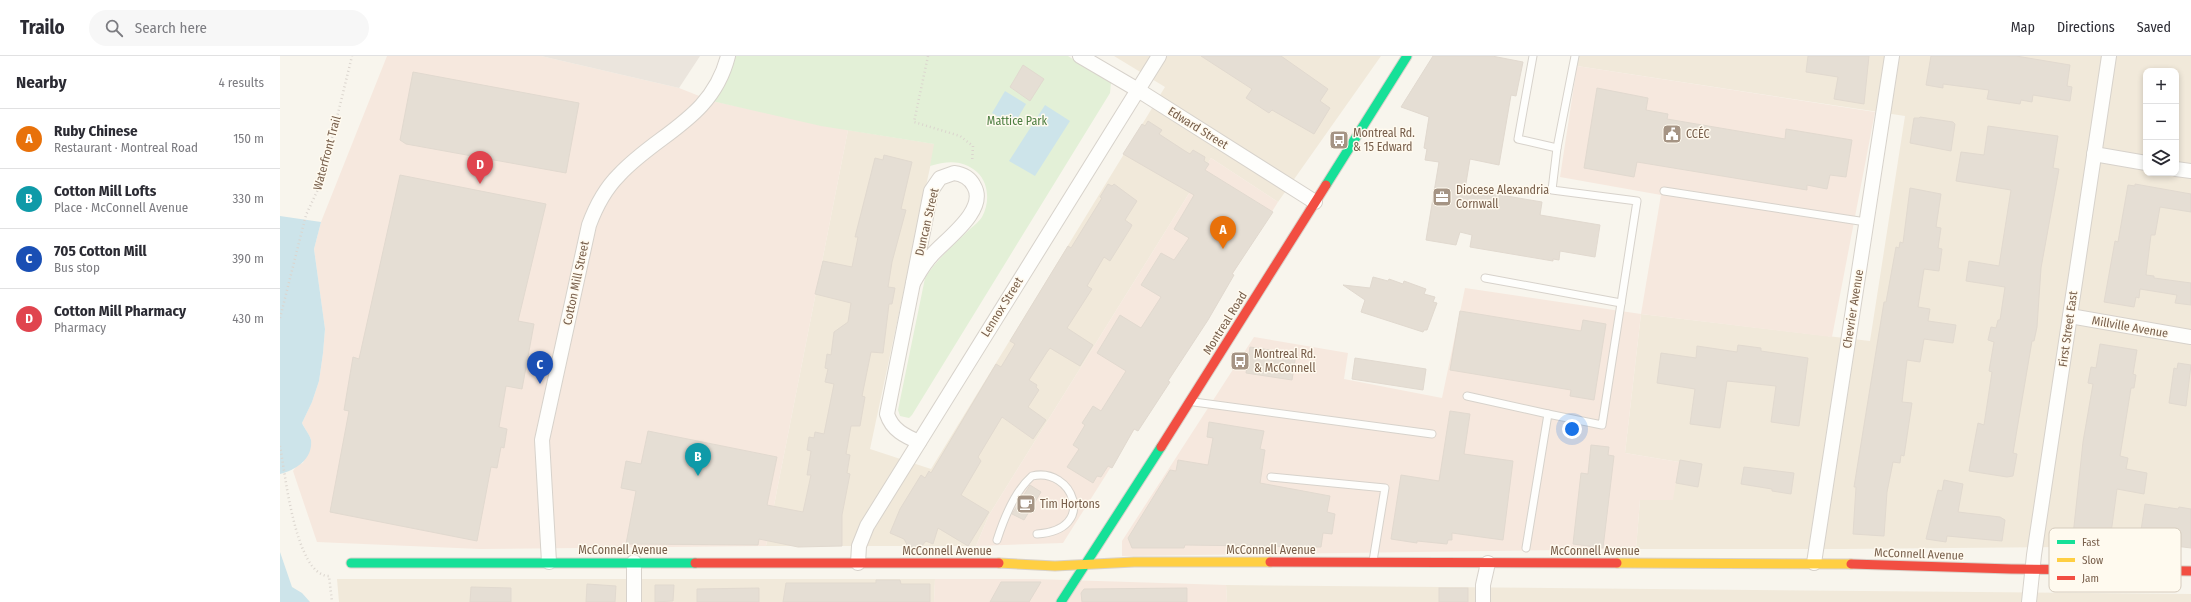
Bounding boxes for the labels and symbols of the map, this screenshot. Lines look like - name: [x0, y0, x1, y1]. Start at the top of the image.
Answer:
- street label: Edward Street: [1165, 104, 1231, 152]
- street label: Waterfront Trail: [310, 114, 344, 192]
- park label: Mattice Park: [987, 114, 1048, 128]
- public building icon: CCÉC: [1661, 123, 1683, 145]
- place label: Montreal Rd. & 15 Edward: [1353, 126, 1415, 154]
- place label: CCÉC: [1686, 126, 1710, 141]
- bus stop icon: Montreal Rd. & 15 Edward: [1328, 129, 1350, 151]
- pin: D: [467, 151, 493, 184]
- place label: Diocese Alexandria Cornwall: [1456, 183, 1549, 211]
- office icon: Diocese Alexandria Cornwall: [1431, 186, 1453, 208]
- street label: Duncan Street: [912, 187, 942, 257]
- pin: A: [1210, 216, 1236, 249]
- street label: Cotton Mill Street: [560, 240, 592, 326]
- street label: Chevrier Avenue: [1840, 268, 1866, 349]
- street label: Lennox Street: [978, 275, 1026, 339]
- street label: Montreal Road: [1200, 289, 1250, 357]
- street label: First Street East: [2056, 290, 2080, 368]
- street label: Millville Avenue: [2091, 313, 2169, 341]
- place label: Montreal Rd. & McConnell: [1254, 347, 1316, 375]
- bus stop icon: Montreal Rd. & McConnell: [1229, 350, 1251, 372]
- pin: C: [527, 351, 553, 384]
- your location: [1562, 419, 1582, 439]
- pin: B: [685, 443, 711, 476]
- cafe icon: Tim Hortons: [1015, 493, 1037, 515]
- place label: Tim Hortons: [1040, 497, 1100, 511]
- legend: [2049, 528, 2181, 592]
- text: Fast: [2082, 536, 2100, 549]
- street label: McConnell Avenue: [578, 543, 668, 557]
- street label: McConnell Avenue: [1226, 543, 1316, 557]
- street label: McConnell Avenue: [902, 544, 992, 558]
- street label: McConnell Avenue: [1550, 544, 1640, 558]
- street label: McConnell Avenue: [1874, 545, 1964, 563]
- text: Slow: [2082, 554, 2103, 567]
- text: Jam: [2082, 572, 2099, 585]

